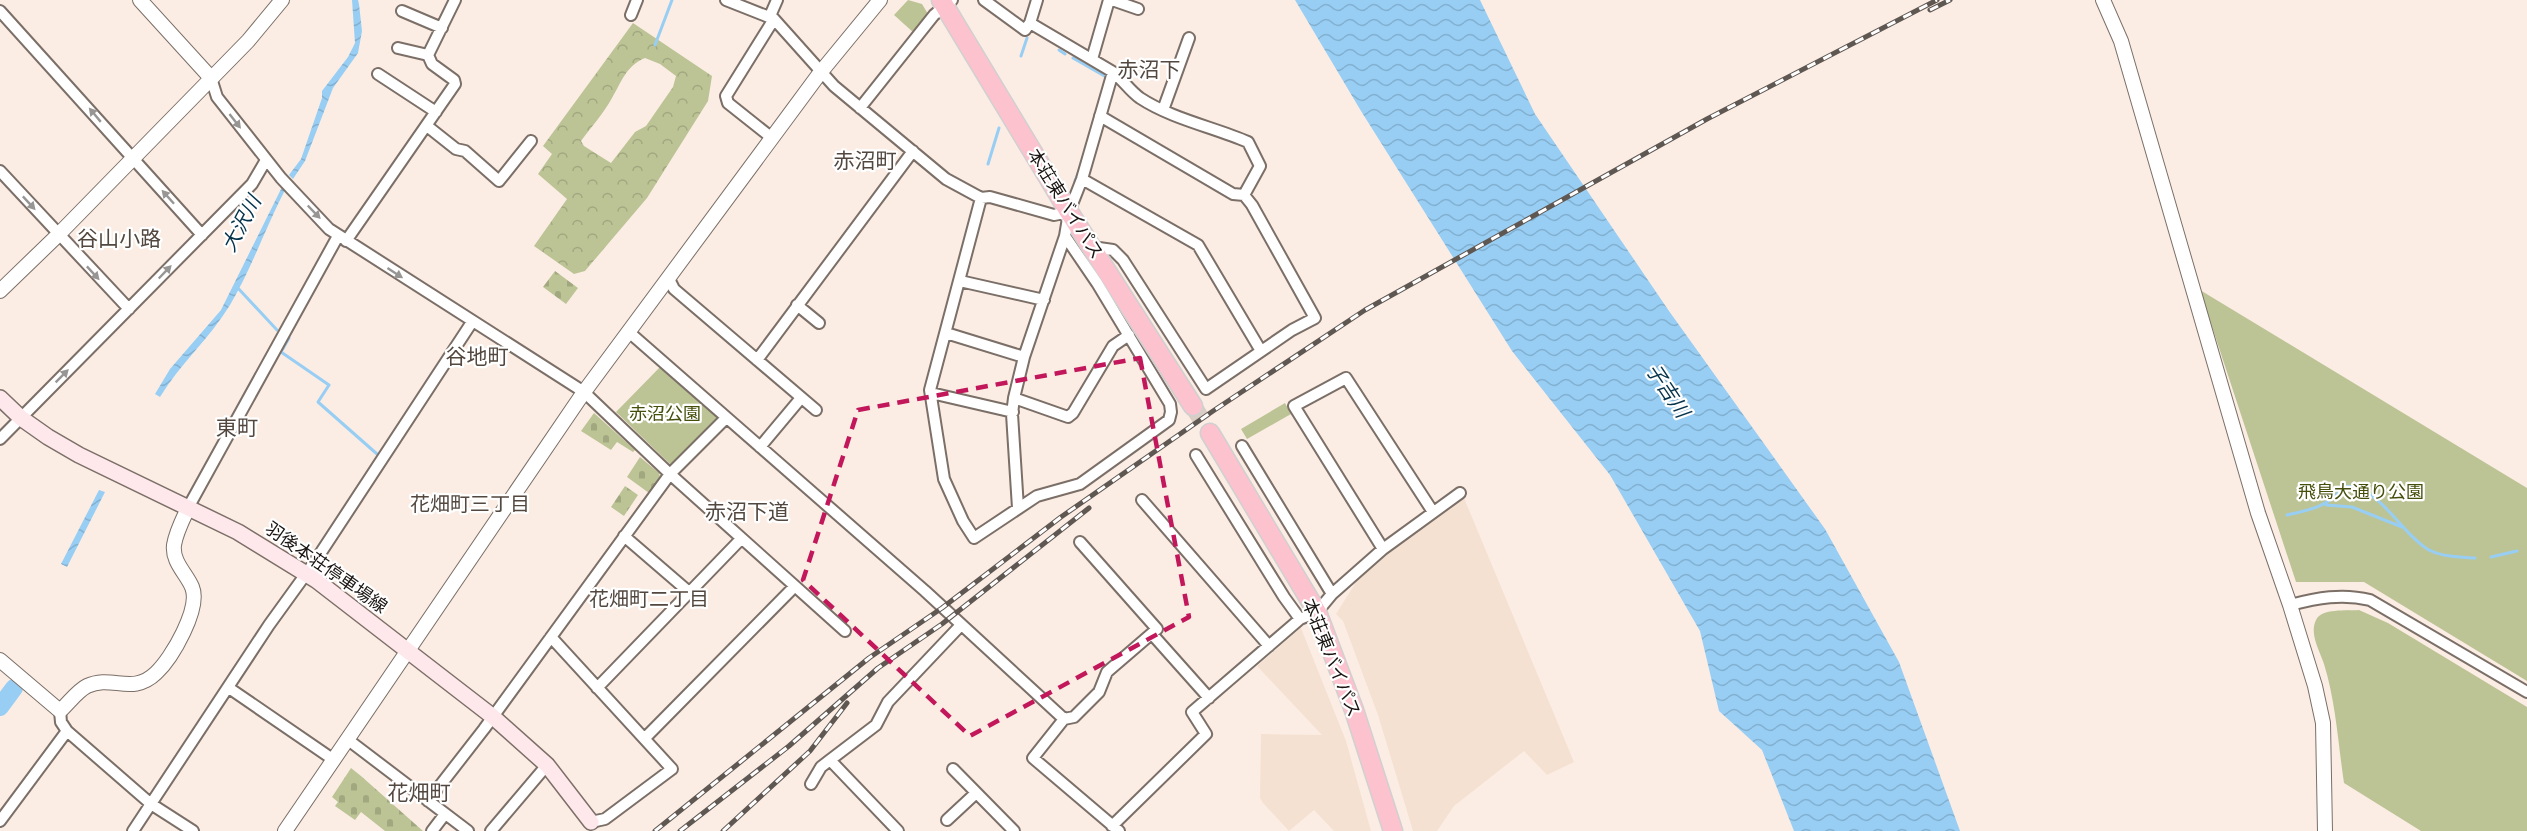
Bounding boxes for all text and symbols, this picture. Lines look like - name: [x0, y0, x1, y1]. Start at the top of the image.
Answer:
- district label: 赤沼下: [1118, 55, 1181, 85]
- one-way arrow: [88, 107, 101, 123]
- one-way arrow: [229, 113, 241, 128]
- street label: 本荘東バイパス: [1021, 144, 1109, 264]
- district label: 赤沼町: [834, 146, 897, 176]
- one-way arrow: [161, 189, 175, 204]
- water label: 大沢川: [216, 189, 269, 257]
- one-way arrow: [22, 196, 36, 210]
- one-way arrow: [307, 205, 321, 220]
- district label: 谷山小路: [77, 224, 161, 254]
- one-way arrow: [86, 265, 100, 279]
- one-way arrow: [158, 266, 172, 280]
- one-way arrow: [387, 267, 403, 278]
- district label: 谷地町: [446, 342, 509, 372]
- water label: 子吉川: [1639, 358, 1697, 425]
- one-way arrow: [55, 369, 69, 384]
- park label: 赤沼公園: [629, 402, 701, 427]
- district label: 東町: [216, 413, 258, 443]
- park label: 飛鳥大通り公園: [2298, 480, 2424, 505]
- district label: 花畑町三丁目: [410, 491, 530, 519]
- district label: 赤沼下道: [705, 497, 789, 527]
- street label: 羽後本荘停車場線: [260, 516, 392, 620]
- district label: 花畑町二丁目: [589, 586, 709, 614]
- street label: 本荘東バイパス: [1296, 595, 1366, 721]
- district label: 花畑町: [388, 778, 451, 808]

